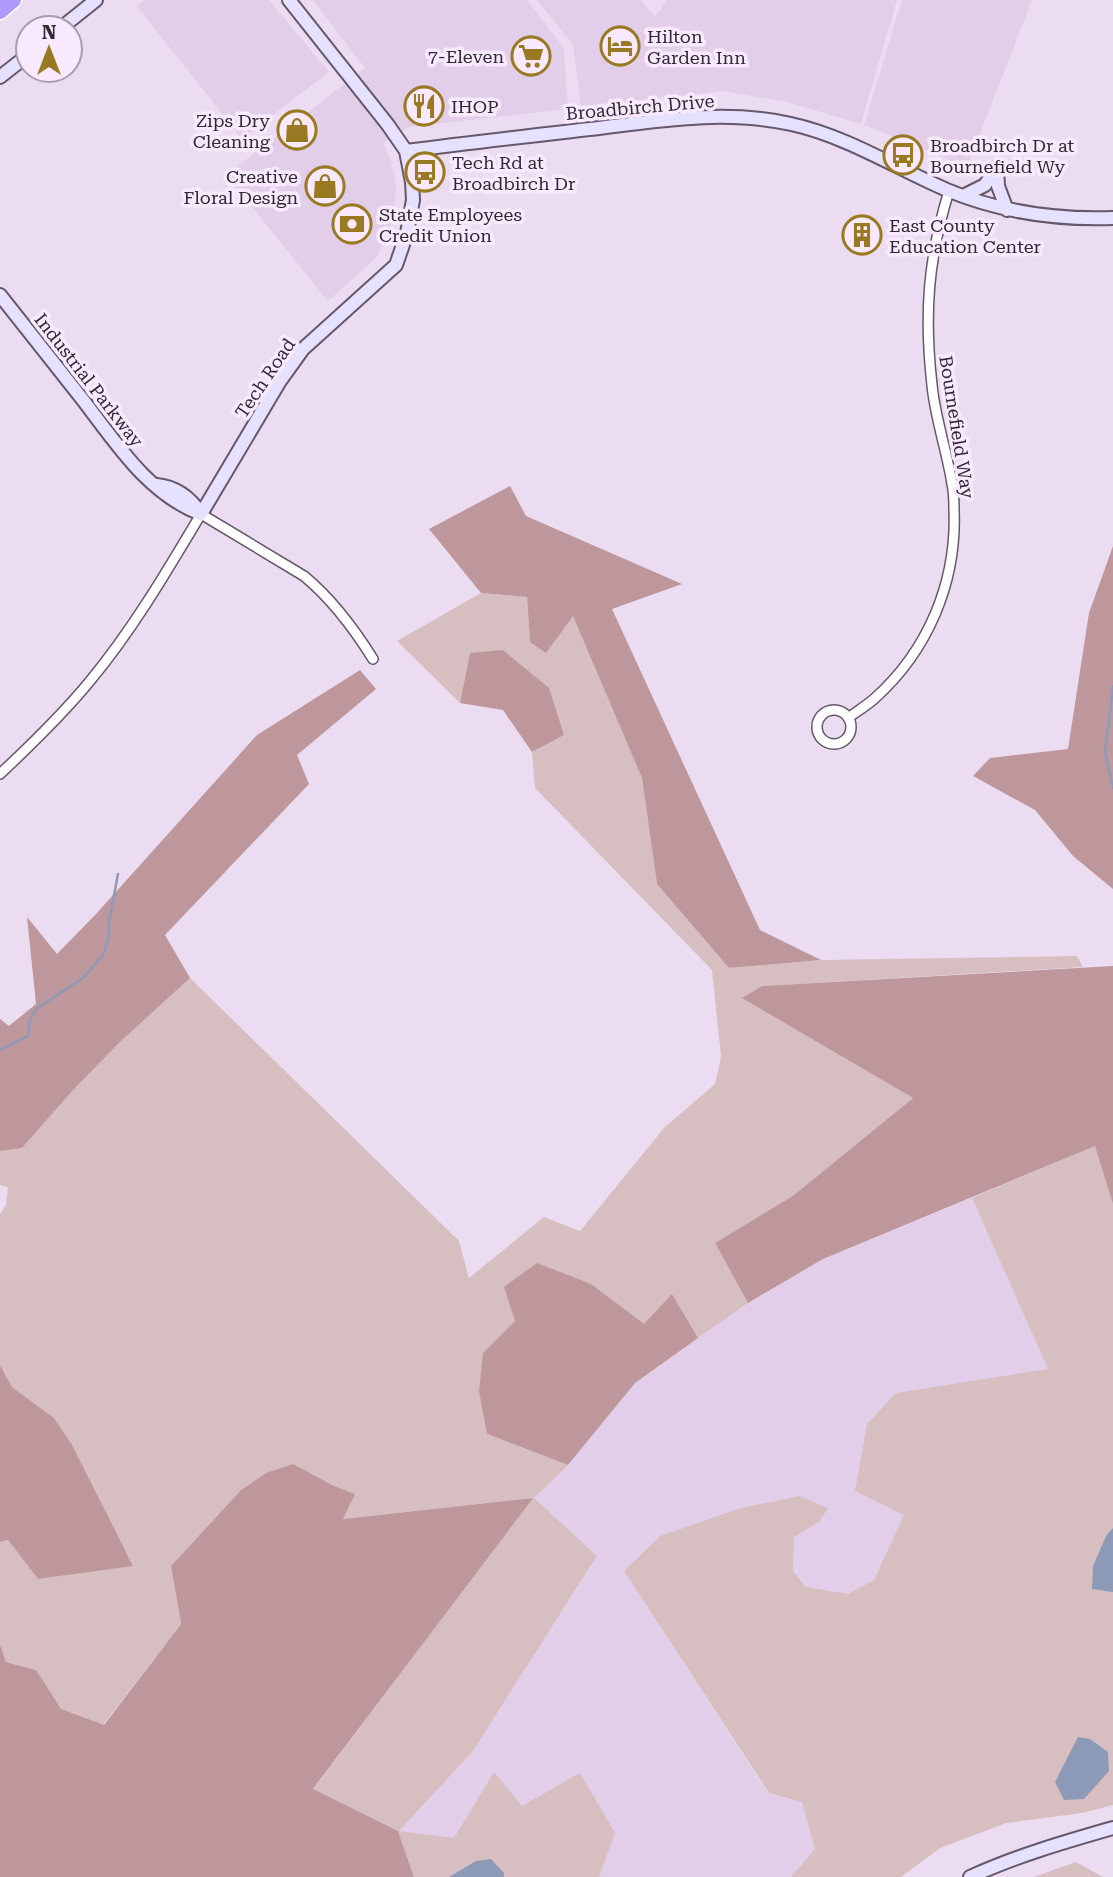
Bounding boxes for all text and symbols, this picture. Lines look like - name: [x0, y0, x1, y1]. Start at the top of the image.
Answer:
- north arrow: [14, 14, 84, 84]
- text: N: [42, 21, 57, 44]
- hotel icon: Hilton Garden Inn: [599, 25, 641, 67]
- place label: Hilton Garden Inn: [647, 26, 746, 68]
- supermarket icon: 7-Eleven: [510, 35, 552, 77]
- place label: 7-Eleven: [428, 46, 504, 67]
- restaurant icon: IHOP: [403, 85, 445, 127]
- street label: Broadbirch Drive: [565, 90, 715, 124]
- place label: IHOP: [451, 96, 499, 117]
- shop icon: Zips Dry Cleaning: [276, 109, 318, 151]
- place label: Zips Dry Cleaning: [193, 110, 271, 152]
- bus stop icon: Broadbirch Dr at Bournefield Wy: [882, 134, 924, 176]
- place label: Broadbirch Dr at Bournefield Wy: [930, 135, 1075, 177]
- bus stop icon: Tech Rd at Broadbirch Dr: [404, 151, 446, 193]
- place label: Tech Rd at Broadbirch Dr: [452, 152, 575, 194]
- shop icon: Creative Floral Design: [304, 165, 346, 207]
- place label: Creative Floral Design: [183, 166, 298, 208]
- bank icon: State Employees Credit Union: [331, 203, 373, 245]
- place label: State Employees Credit Union: [379, 204, 522, 246]
- building icon: East County Education Center: [841, 214, 883, 256]
- place label: East County Education Center: [889, 215, 1041, 257]
- street label: Industrial Parkway: [30, 309, 148, 451]
- street label: Tech Road: [231, 334, 299, 422]
- street label: Bournefield Way: [935, 354, 979, 500]

